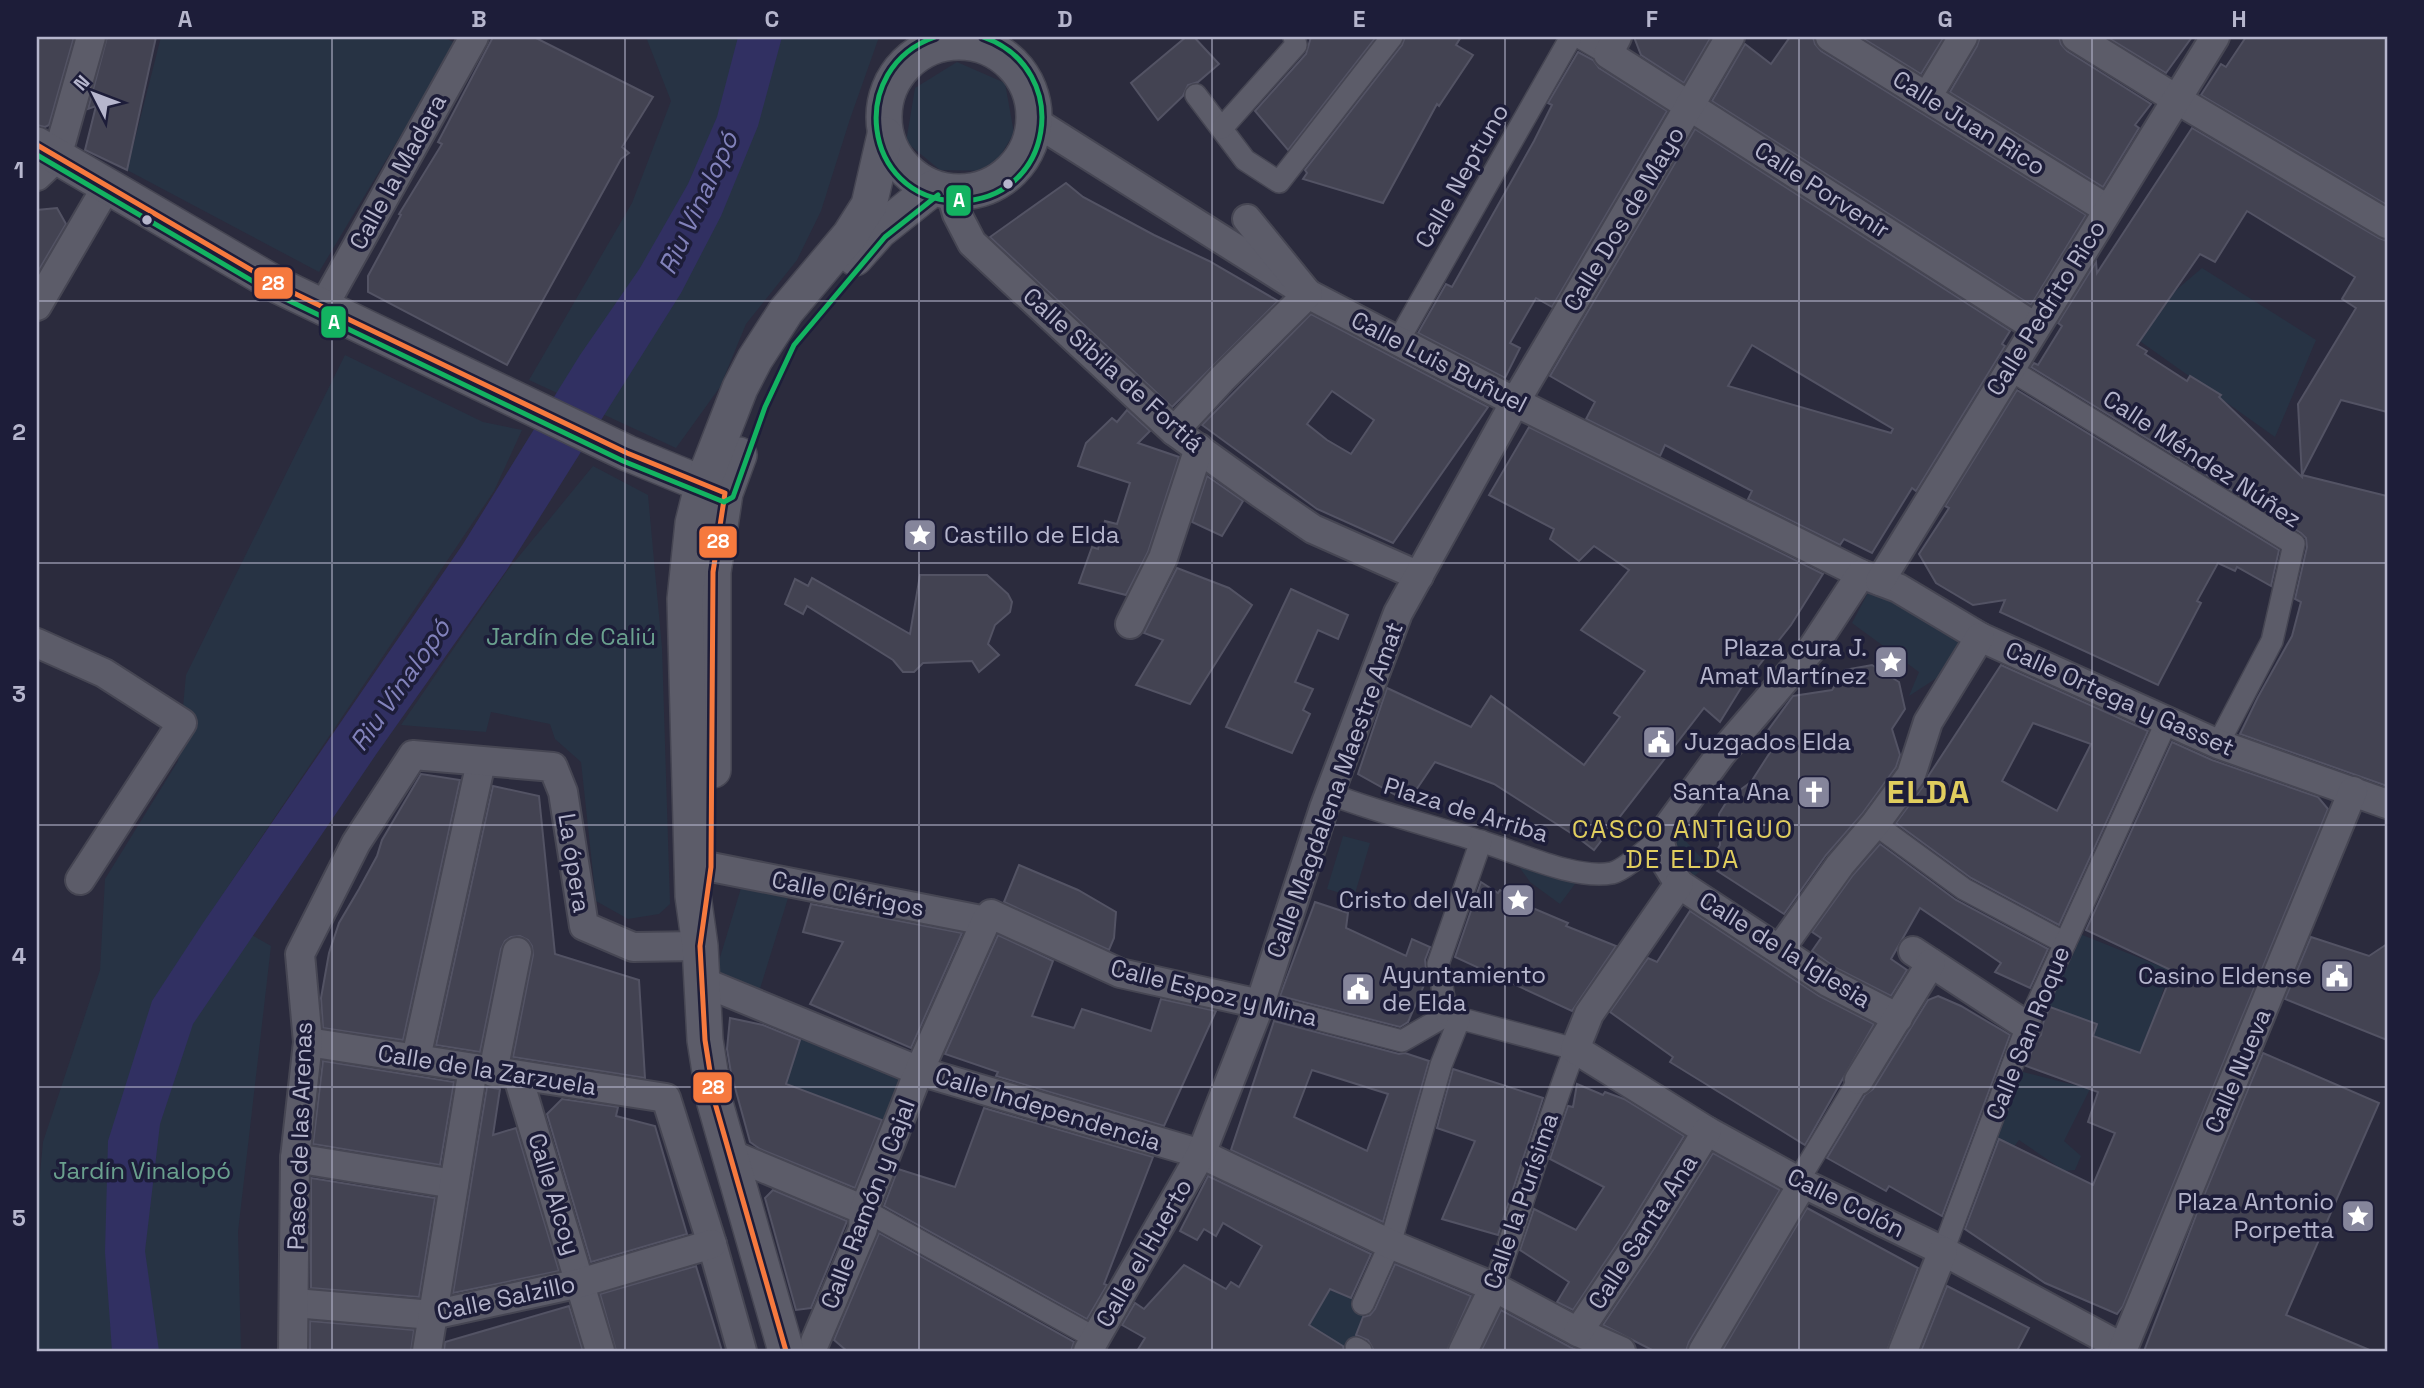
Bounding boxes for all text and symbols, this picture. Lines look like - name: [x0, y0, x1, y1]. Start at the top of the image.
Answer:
- text: A: [178, 4, 193, 34]
- text: B: [471, 4, 487, 34]
- text: C: [765, 4, 779, 34]
- text: D: [1057, 4, 1073, 34]
- text: E: [1353, 4, 1365, 34]
- text: F: [1646, 4, 1658, 34]
- text: G: [1937, 4, 1953, 34]
- text: H: [2231, 4, 2247, 34]
- north arrow: [60, 60, 130, 130]
- street label: Calle Juan Rico: [1887, 63, 2052, 182]
- text: N: [68, 70, 95, 96]
- street label: Calle la Madera: [342, 88, 453, 255]
- street label: Calle Neptuno: [1408, 98, 1515, 254]
- street label: Calle Dos de Mayo: [1556, 121, 1691, 317]
- water label: Riu Vinalopó: [650, 125, 746, 280]
- street label: Calle Porvenir: [1749, 134, 1896, 245]
- text: 1: [14, 155, 24, 185]
- unlabelled marker: [1001, 177, 1015, 191]
- line badge: A: [945, 184, 972, 217]
- text: A: [953, 188, 965, 213]
- unlabelled marker: [140, 213, 154, 227]
- street label: Calle Pedrito Rico: [1979, 214, 2112, 402]
- line badge: 28: [253, 266, 294, 300]
- text: 28: [262, 271, 284, 296]
- street label: Calle Sibila de Fortiá: [1017, 280, 1210, 459]
- street label: Calle Luis Buñuel: [1346, 304, 1533, 419]
- line badge: A: [320, 305, 347, 339]
- text: A: [328, 310, 340, 335]
- street label: Calle Méndez Núñez: [2097, 383, 2307, 534]
- text: 2: [12, 417, 26, 447]
- place icon: Castillo de Elda: [901, 516, 939, 554]
- place label: Castillo de Elda: [944, 519, 1120, 550]
- line badge: 28: [698, 525, 738, 559]
- text: 28: [707, 529, 729, 554]
- water label: Riu Vinalopó: [342, 612, 459, 758]
- street label: Calle Magdalena Maestre Amat: [1259, 618, 1410, 962]
- park label: Jardín de Caliú: [486, 621, 656, 652]
- place label: Plaza cura J. Amat Martínez: [1699, 632, 1867, 691]
- street label: Calle Ortega y Gasset: [2001, 634, 2239, 763]
- place icon: Plaza cura J. Amat Martínez: [1872, 643, 1910, 681]
- text: 3: [12, 679, 26, 709]
- public building icon: Juzgados Elda: [1640, 723, 1678, 761]
- place label: Juzgados Elda: [1684, 726, 1851, 757]
- street label: Plaza de Arriba: [1380, 770, 1552, 849]
- district label: ELDA: [1887, 772, 1971, 812]
- church icon: Santa Ana: [1795, 773, 1833, 811]
- place label: Santa Ana: [1673, 776, 1790, 807]
- street label: La ópera: [551, 811, 598, 915]
- district label: CASCO ANTIGUO DE ELDA: [1572, 812, 1794, 876]
- street label: Calle Clérigos: [769, 864, 927, 923]
- place icon: Cristo del Vall: [1499, 881, 1537, 919]
- place label: Cristo del Vall: [1339, 884, 1494, 915]
- street label: Calle de la Iglesia: [1694, 884, 1877, 1015]
- text: 4: [12, 941, 27, 971]
- street label: Calle San Roque: [1979, 941, 2077, 1124]
- street label: Calle Espoz y Mina: [1107, 952, 1321, 1033]
- public building icon: Casino Eldense: [2318, 957, 2356, 995]
- place label: Ayuntamiento de Elda: [1382, 959, 1546, 1018]
- place label: Casino Eldense: [2138, 960, 2312, 991]
- public building icon: Ayuntamiento de Elda: [1339, 970, 1377, 1008]
- street label: Calle Nueva: [2197, 1004, 2278, 1138]
- street label: Paseo de las Arenas: [280, 1021, 319, 1251]
- street label: Calle de la Zarzuela: [376, 1037, 599, 1102]
- street label: Calle Independencia: [932, 1059, 1165, 1158]
- line badge: 28: [692, 1071, 733, 1104]
- text: 28: [702, 1075, 724, 1100]
- street label: Calle Ramón y Cajal: [813, 1094, 922, 1313]
- street label: Calle la Purísima: [1476, 1109, 1565, 1293]
- street label: Calle Alcoy: [521, 1129, 588, 1259]
- street label: Calle Santa Ana: [1581, 1148, 1704, 1315]
- park label: Jardín Vinalopó: [53, 1155, 231, 1186]
- street label: Calle Colón: [1782, 1161, 1910, 1244]
- street label: Calle el Huerto: [1088, 1173, 1199, 1333]
- place label: Plaza Antonio Porpetta: [2177, 1186, 2334, 1245]
- place icon: Plaza Antonio Porpetta: [2339, 1197, 2377, 1235]
- text: 5: [12, 1203, 26, 1233]
- street label: Calle Salzillo: [434, 1268, 578, 1327]

